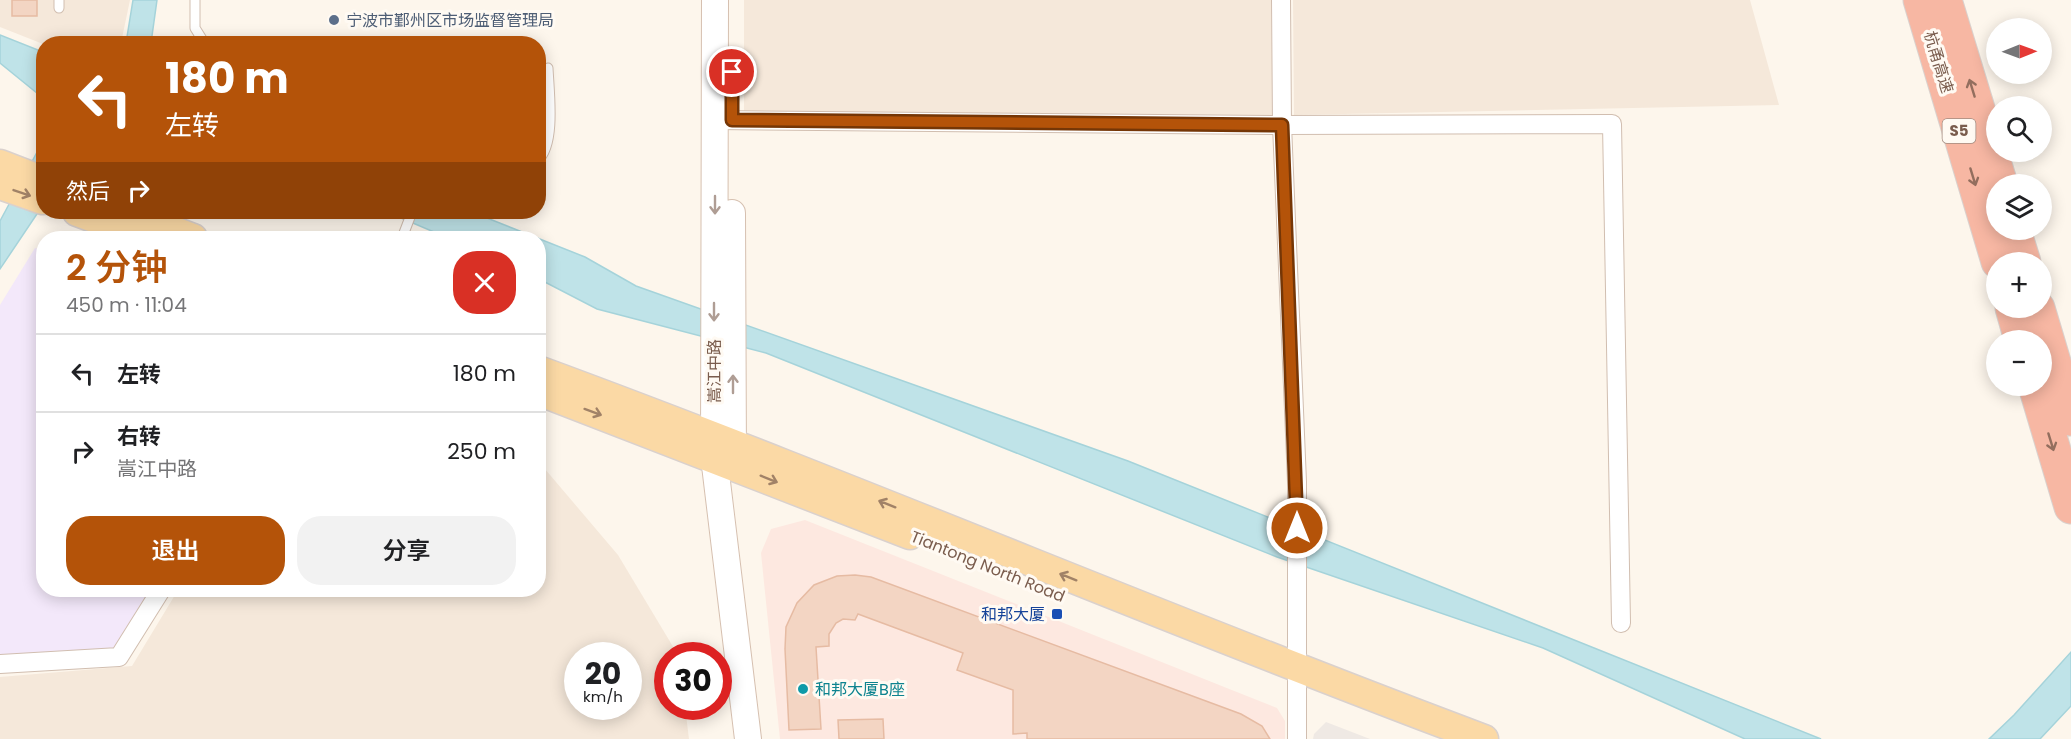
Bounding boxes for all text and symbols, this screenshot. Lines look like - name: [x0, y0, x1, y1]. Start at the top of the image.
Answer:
- place label: 宁波市鄞州区市场监督管理局: [346, 9, 554, 32]
- marker: 宁波市鄞州区市场监督管理局: [327, 13, 341, 27]
- north arrow: [1986, 18, 2052, 84]
- map controls: [1986, 18, 2052, 396]
- street label: 杭甬高速: [1918, 28, 1959, 96]
- pin: [706, 46, 757, 97]
- text: 180 m: [165, 49, 289, 108]
- icon: arrive: [715, 55, 748, 88]
- icon: left: [66, 60, 144, 138]
- one-way arrow: [1966, 79, 1977, 98]
- button: search: [1986, 96, 2052, 162]
- text: 左转: [165, 107, 219, 144]
- road number: S5: [1942, 119, 1976, 143]
- one-way arrow: [1968, 167, 1979, 186]
- icon: right: [122, 174, 155, 207]
- button: layers: [1986, 174, 2052, 240]
- text: 然后: [66, 176, 110, 207]
- one-way arrow: [12, 188, 31, 199]
- one-way arrow: [709, 195, 721, 215]
- text: 2 分钟: [66, 242, 167, 293]
- button: close: [453, 251, 516, 314]
- button: +: [1986, 252, 2052, 318]
- text: 450 m · 11:04: [66, 291, 187, 319]
- one-way arrow: [708, 302, 720, 322]
- button: −: [1986, 330, 2052, 396]
- street label: 嵩江中路: [703, 339, 726, 403]
- icon: left: [66, 357, 99, 390]
- text: 180 m: [453, 358, 516, 389]
- text: 左转: [117, 359, 161, 390]
- one-way arrow: [727, 374, 739, 394]
- one-way arrow: [583, 407, 602, 418]
- text: 右转: [117, 421, 161, 452]
- one-way arrow: [2046, 432, 2057, 451]
- icon: right: [66, 435, 99, 468]
- text: 250 m: [447, 436, 516, 467]
- text: 嵩江中路: [117, 455, 197, 483]
- one-way arrow: [759, 474, 777, 485]
- position arrow: [1265, 496, 1329, 560]
- one-way arrow: [878, 498, 897, 509]
- button: 退出: [66, 516, 285, 585]
- button: 分享: [297, 516, 516, 585]
- street label: Tiantong North Road: [907, 525, 1068, 608]
- one-way arrow: [1059, 571, 1077, 582]
- place label: 和邦大厦: [981, 603, 1045, 626]
- marker: 和邦大厦: [1050, 607, 1064, 621]
- speed limit sign: 30: [654, 642, 732, 720]
- text: 20: [585, 652, 621, 695]
- place label: 和邦大厦B座: [815, 678, 905, 701]
- marker: 和邦大厦B座: [796, 682, 810, 696]
- text: km/h: [583, 686, 623, 707]

